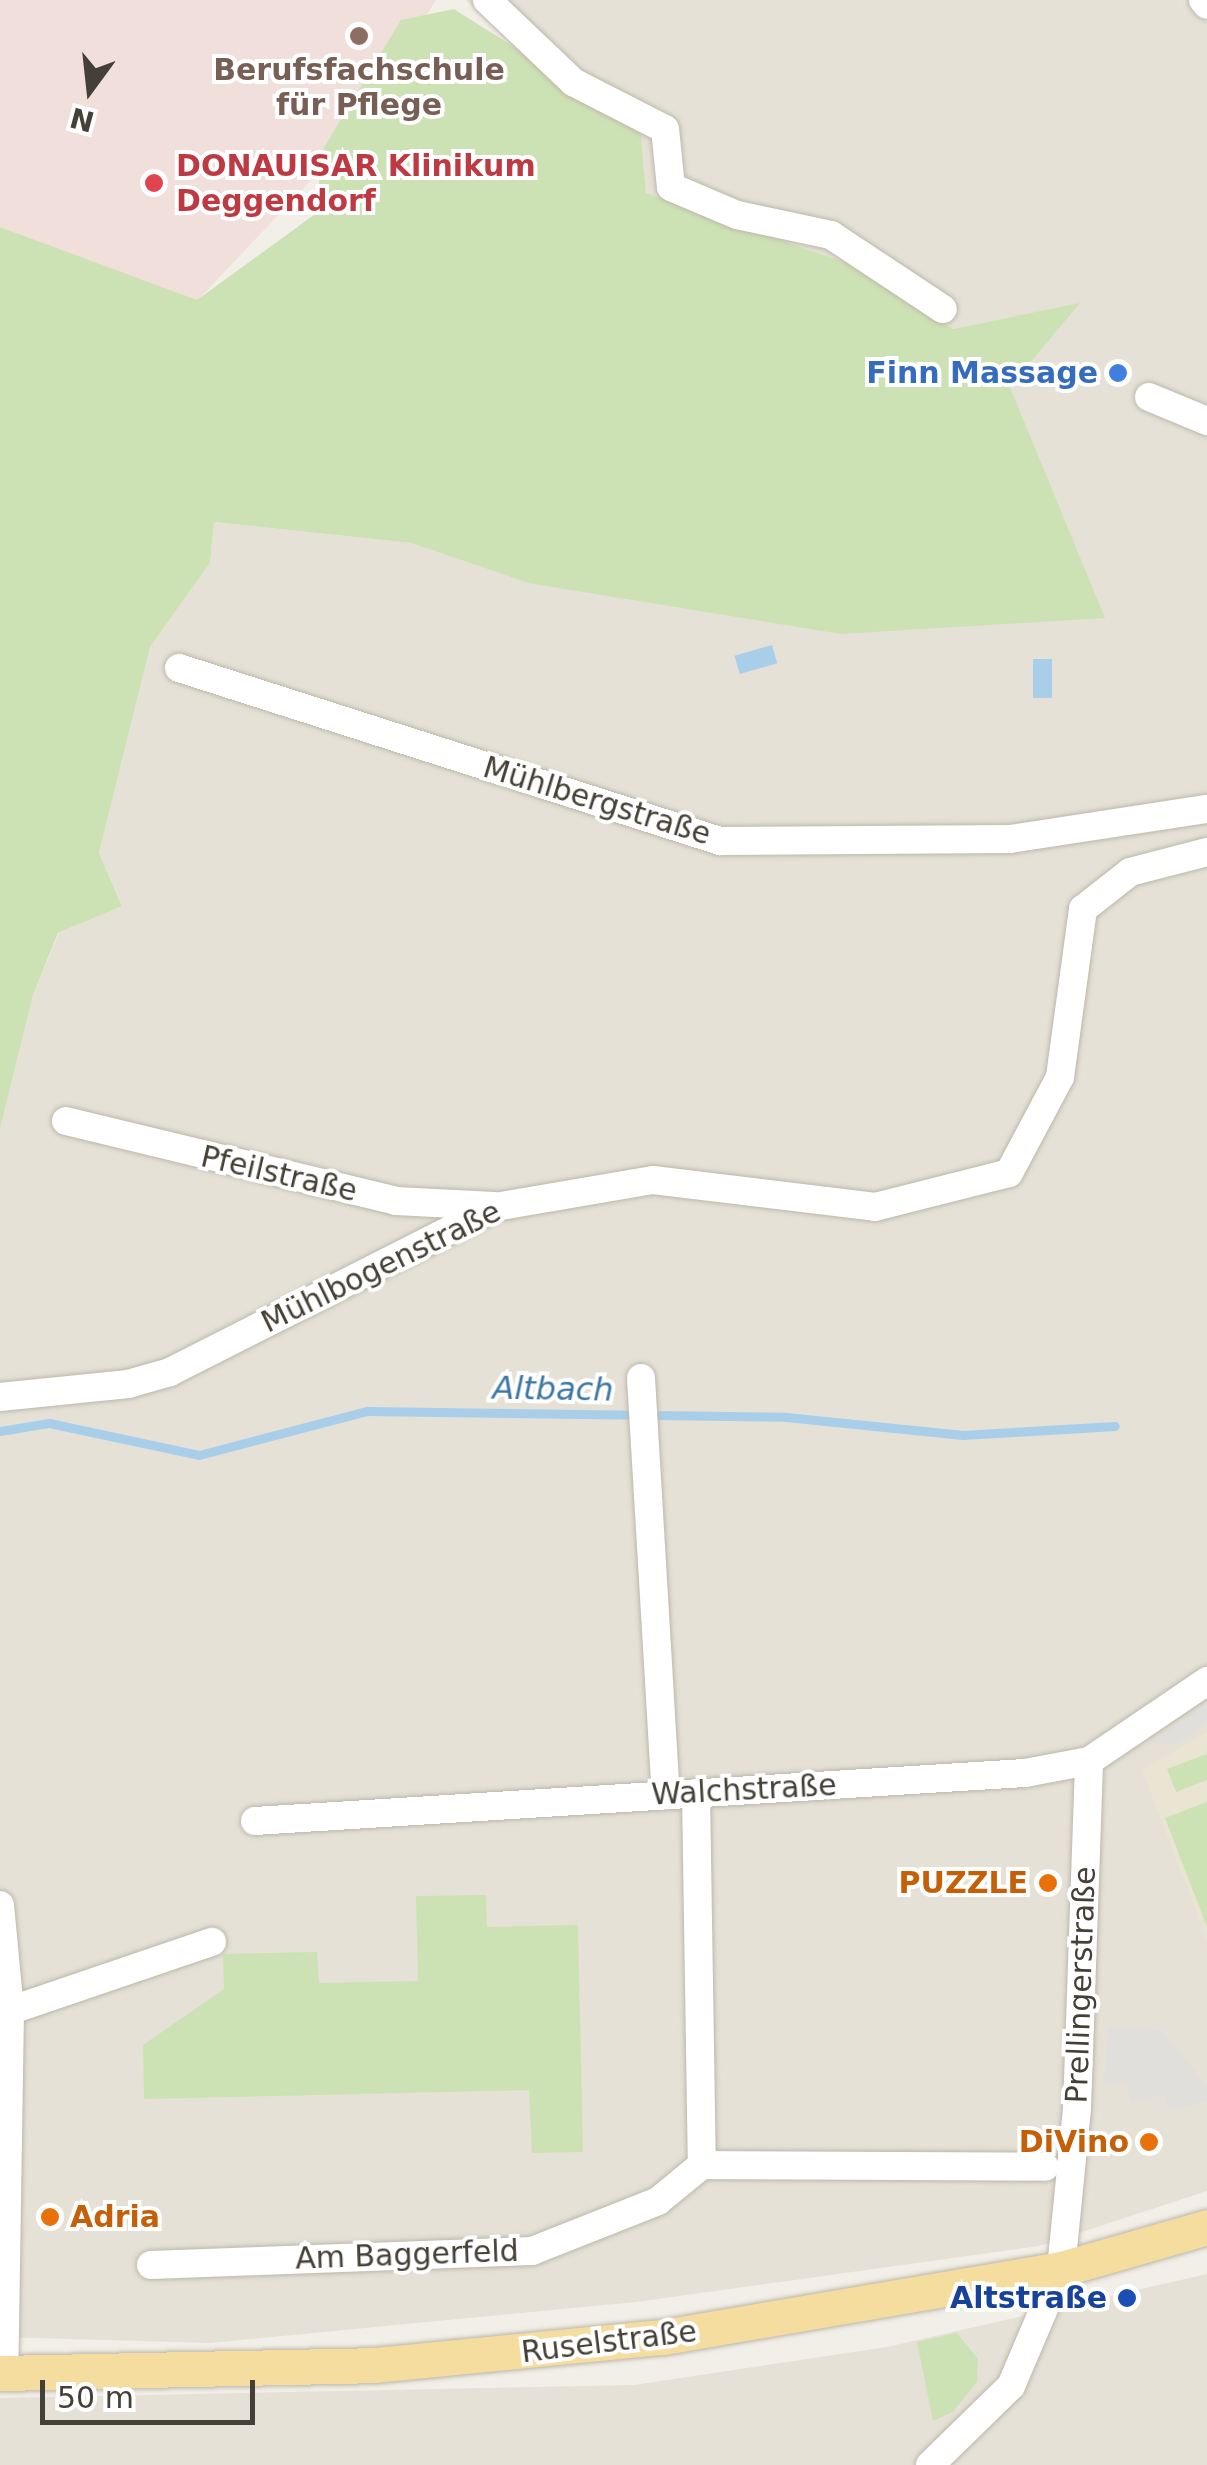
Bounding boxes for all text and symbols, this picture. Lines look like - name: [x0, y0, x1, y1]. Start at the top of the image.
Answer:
- marker: Berufsfachschule für Pflege: [348, 25, 370, 47]
- north arrow: [40, 40, 140, 140]
- place label: Berufsfachschule für Pflege: [213, 52, 505, 122]
- text: N: [67, 100, 98, 138]
- place label: DONAUISAR Klinikum Deggendorf: [176, 148, 536, 218]
- marker: DONAUISAR Klinikum Deggendorf: [141, 170, 167, 196]
- place label: Finn Massage: [866, 355, 1098, 391]
- marker: Finn Massage: [1107, 362, 1129, 384]
- street label: Mühlbergstraße: [479, 749, 715, 853]
- street label: Pfeilstraße: [197, 1139, 361, 1209]
- street label: Mühlbogenstraße: [256, 1193, 506, 1341]
- water label: Altbach: [492, 1369, 614, 1409]
- street label: Walchstraße: [650, 1767, 838, 1813]
- place label: PUZZLE: [899, 1865, 1028, 1901]
- street label: Prellingerstraße: [1059, 1866, 1103, 2104]
- marker: PUZZLE: [1037, 1872, 1059, 1894]
- place label: DiVino: [1019, 2124, 1129, 2160]
- marker: DiVino: [1138, 2131, 1160, 2153]
- place label: Adria: [70, 2199, 160, 2235]
- marker: Adria: [39, 2206, 61, 2228]
- street label: Am Baggerfeld: [295, 2233, 519, 2277]
- place label: Altstraße: [950, 2280, 1107, 2316]
- marker: Altstraße: [1116, 2287, 1138, 2309]
- street label: Ruselstraße: [519, 2313, 699, 2371]
- scale bar: [45, 2360, 260, 2422]
- text: 50 m: [57, 2380, 134, 2415]

